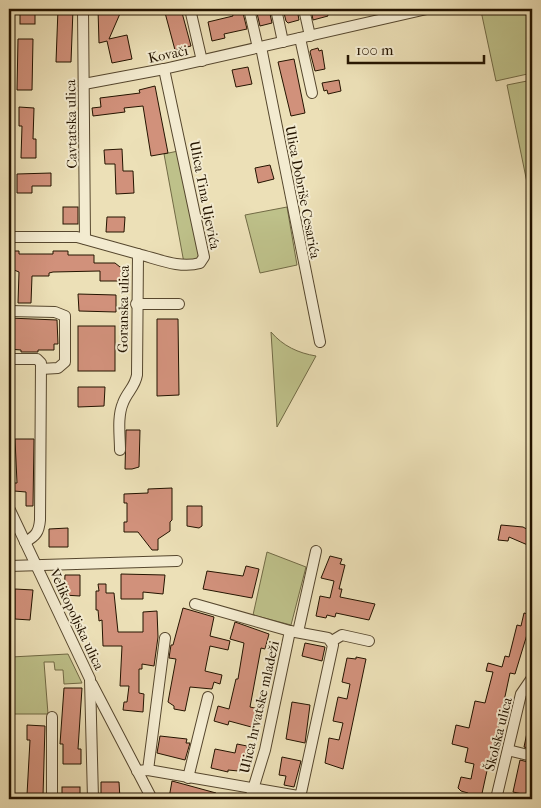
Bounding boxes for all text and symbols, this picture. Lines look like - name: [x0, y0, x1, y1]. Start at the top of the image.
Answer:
- scale bar: [348, 32, 485, 64]
- text: 100 m: [356, 41, 394, 59]
- street label: Kovači: [147, 42, 190, 67]
- street label: Cavtatska ulica: [62, 79, 81, 169]
- street label: Ulica Dobriše Cesarića: [281, 124, 324, 261]
- street label: Ulica Tina Ujevića: [186, 139, 223, 251]
- street label: Goranska ulica: [114, 264, 133, 353]
- street label: Velikopoljska ulica: [45, 565, 108, 673]
- street label: Ulica hrvatske mladeži: [236, 639, 283, 775]
- street label: Školska ulica: [480, 695, 516, 773]

